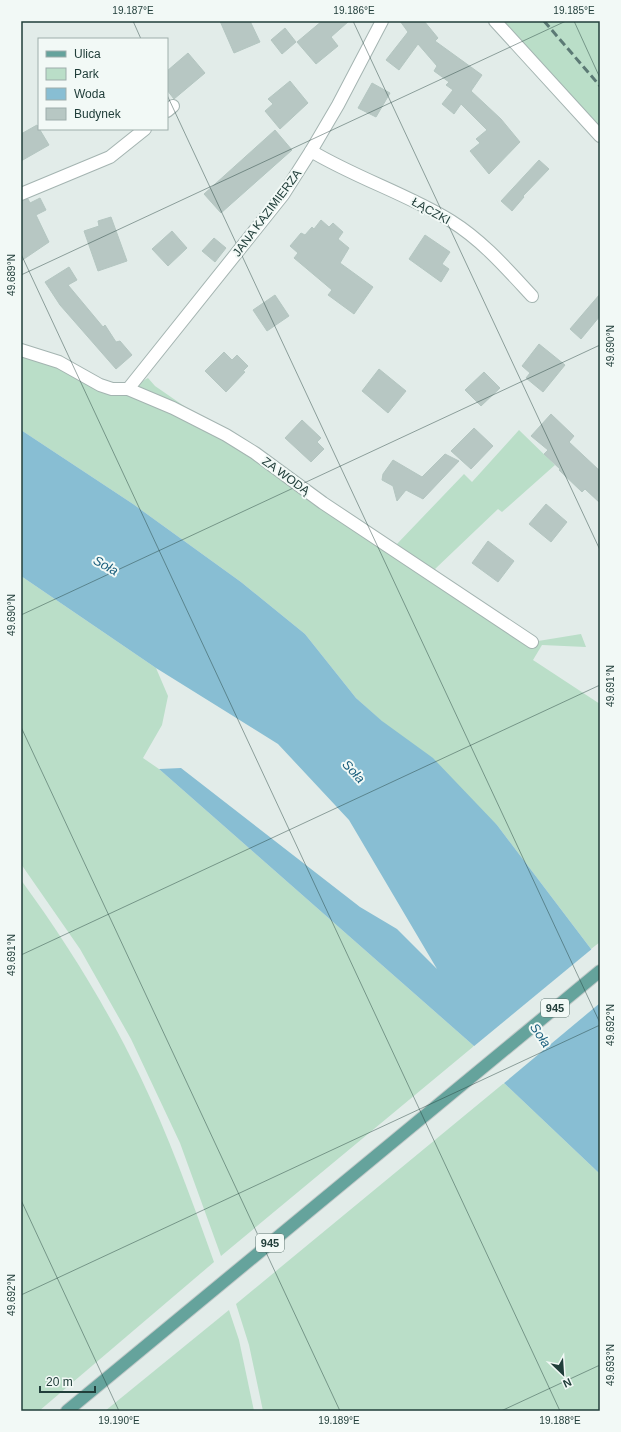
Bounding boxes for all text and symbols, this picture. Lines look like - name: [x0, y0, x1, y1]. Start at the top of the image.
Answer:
- text: 19.187°E: [112, 5, 154, 16]
- text: 19.186°E: [333, 5, 375, 16]
- text: 19.185°E: [553, 5, 595, 16]
- legend: [38, 38, 168, 130]
- text: Ulica: [74, 47, 101, 61]
- text: Park: [74, 67, 100, 81]
- text: Woda: [74, 87, 105, 101]
- text: Budynek: [74, 107, 122, 121]
- street label: JANA KAZIMIERZA: [230, 167, 304, 259]
- street label: ŁĄCZKI: [409, 195, 453, 227]
- text: 49.689°N: [6, 254, 17, 296]
- text: 49.690°N: [605, 325, 616, 367]
- street label: ZA WODĄ: [259, 454, 313, 499]
- water label: Soła: [91, 553, 121, 578]
- text: 49.690°N: [6, 594, 17, 636]
- text: 49.691°N: [605, 665, 616, 707]
- water label: Soła: [339, 757, 368, 786]
- text: 49.691°N: [6, 934, 17, 976]
- road number: 945: [541, 999, 569, 1017]
- text: 49.692°N: [605, 1004, 616, 1046]
- water label: Soła: [527, 1020, 554, 1050]
- road number: 945: [256, 1234, 284, 1252]
- text: 49.692°N: [6, 1274, 17, 1316]
- text: 49.693°N: [605, 1344, 616, 1386]
- north arrow: [543, 1354, 583, 1394]
- scale bar: [40, 1368, 95, 1394]
- text: 20 m: [46, 1375, 73, 1389]
- text: N: [561, 1376, 573, 1390]
- text: 19.190°E: [98, 1415, 140, 1426]
- text: 19.189°E: [318, 1415, 360, 1426]
- text: 19.188°E: [539, 1415, 581, 1426]

